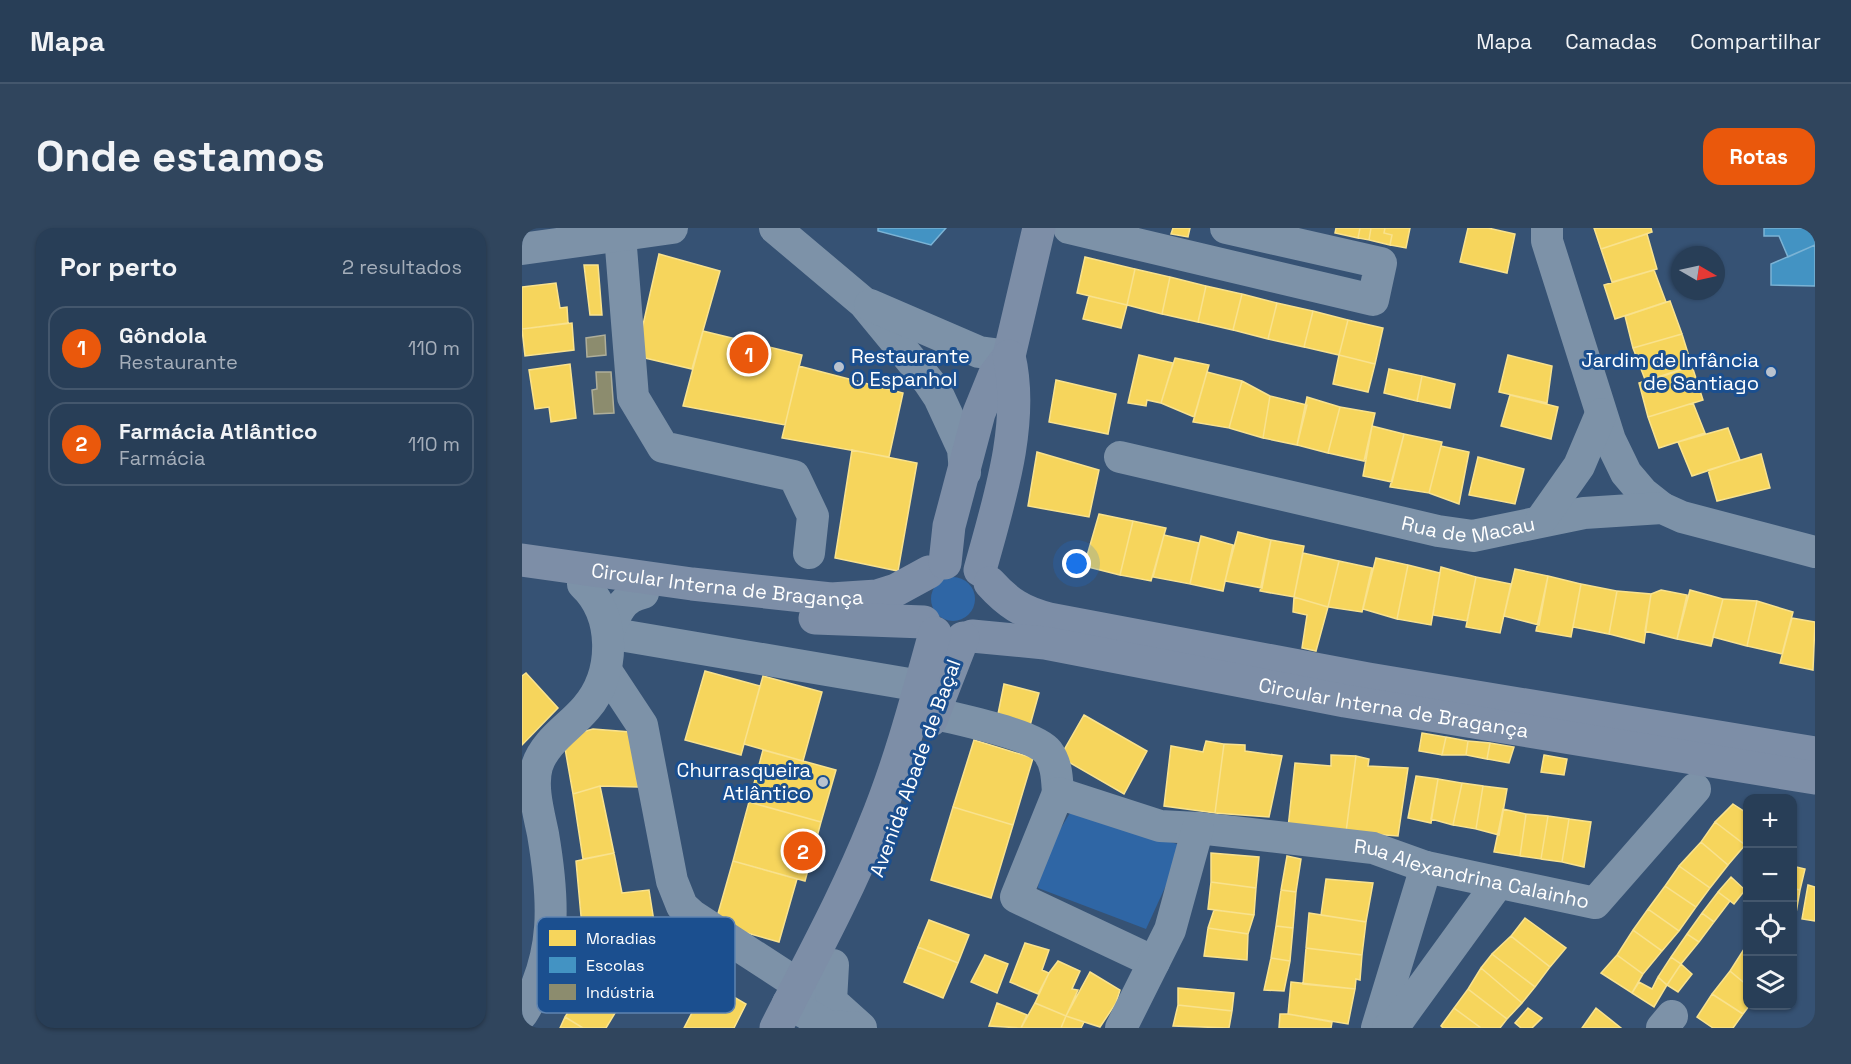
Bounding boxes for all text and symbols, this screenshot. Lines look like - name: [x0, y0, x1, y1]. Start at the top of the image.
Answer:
- text: Mapa: [30, 23, 105, 59]
- text: Mapa: [1476, 28, 1532, 55]
- text: Camadas: [1565, 28, 1657, 55]
- text: Compartilhar: [1690, 28, 1821, 55]
- button: Rotas: [1703, 128, 1815, 185]
- text: Onde estamos: [36, 130, 325, 183]
- north arrow: [1671, 246, 1725, 300]
- text: Por perto: [60, 250, 177, 284]
- text: 2 resultados: [342, 254, 462, 280]
- text: Gôndola: [119, 321, 207, 349]
- pin: 1: [730, 332, 768, 376]
- text: 1: [77, 335, 86, 361]
- text: 110 m: [408, 335, 460, 361]
- place label: Restaurante O Espanhol: [851, 343, 970, 392]
- place label: Jardim de Infância de Santiago: [1581, 347, 1759, 396]
- text: Restaurante: [119, 349, 238, 375]
- marker: Restaurante O Espanhol: [832, 360, 846, 374]
- marker: Jardim de Infância de Santiago: [1764, 365, 1778, 379]
- text: Farmácia Atlântico: [119, 417, 318, 445]
- text: 2: [76, 431, 87, 457]
- text: 110 m: [408, 431, 460, 457]
- text: Farmácia: [119, 445, 205, 471]
- street label: Rua de Macau: [1399, 510, 1537, 549]
- your location: [1062, 549, 1091, 578]
- street label: Circular Interna de Bragança: [590, 557, 864, 612]
- street label: Avenida Abade de Baçal: [863, 655, 967, 881]
- street label: Circular Interna de Bragança: [1256, 672, 1531, 744]
- place label: Churrasqueira Atlântico: [677, 757, 811, 806]
- marker: Churrasqueira Atlântico: [816, 775, 830, 789]
- map controls: [1743, 794, 1797, 1010]
- button: +: [1743, 794, 1797, 848]
- pin: 2: [784, 828, 822, 874]
- street label: Rua Alexandrina Calainho: [1352, 833, 1592, 914]
- button: −: [1743, 848, 1797, 902]
- button: locate: [1743, 902, 1797, 956]
- legend: [537, 917, 735, 1013]
- text: Moradias: [586, 928, 656, 949]
- text: Escolas: [586, 955, 644, 976]
- button: layers: [1743, 956, 1797, 1010]
- text: Indústria: [586, 982, 655, 1003]

